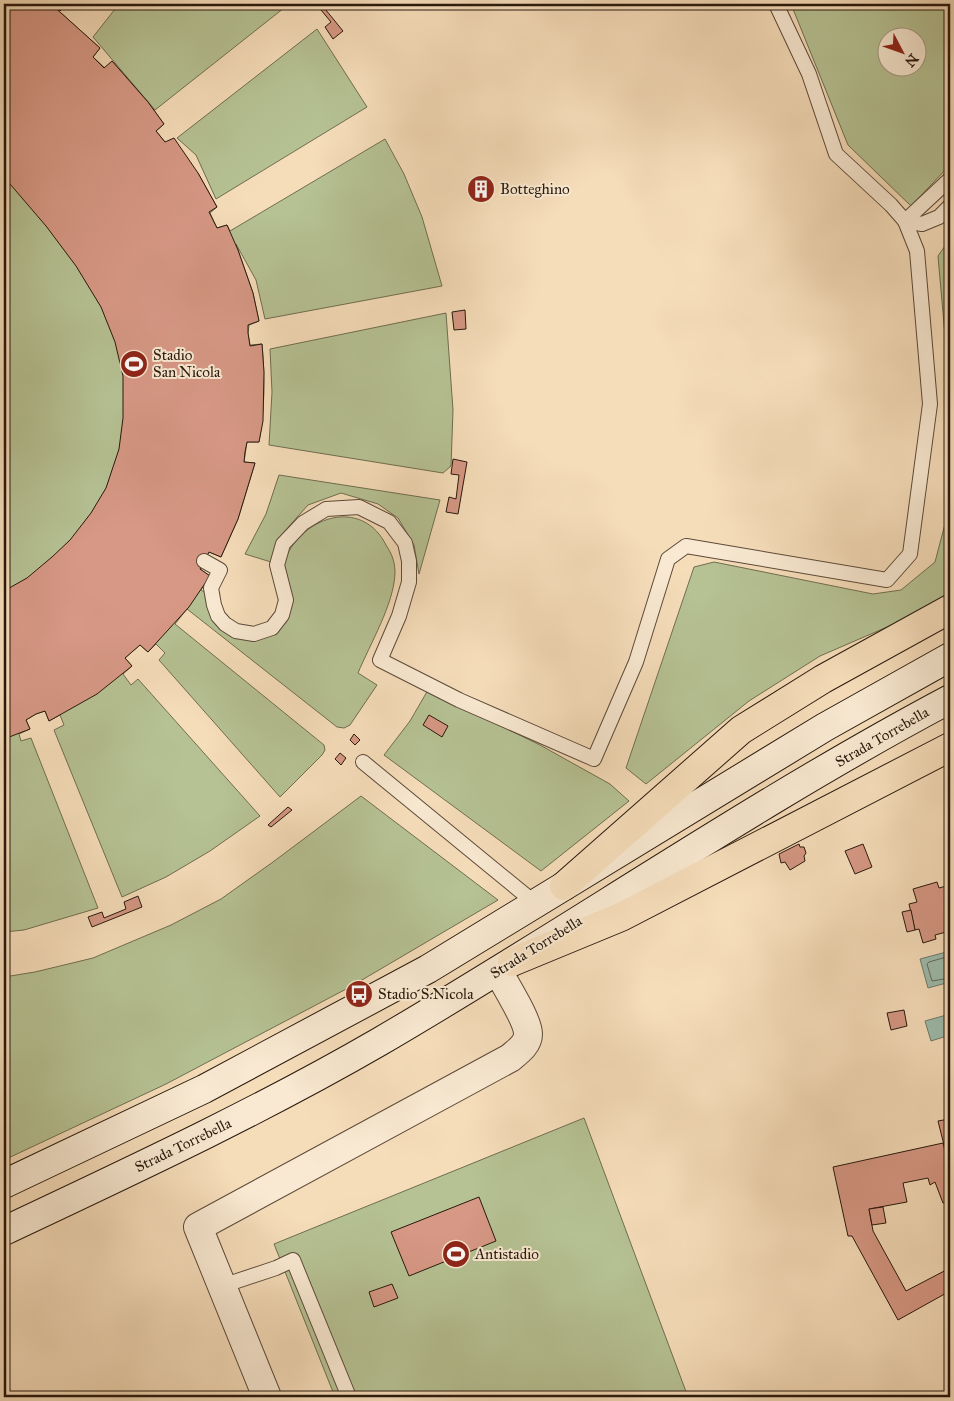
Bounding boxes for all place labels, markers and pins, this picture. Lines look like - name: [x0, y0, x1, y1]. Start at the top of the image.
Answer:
- building icon: Botteghino: [466, 174, 496, 204]
- place label: Botteghino: [500, 180, 570, 198]
- place label: Stadio San Nicola: [153, 346, 221, 381]
- sports icon: Stadio San Nicola: [119, 349, 149, 379]
- bus stop icon: Stadio S.Nicola: [344, 979, 374, 1009]
- place label: Stadio S.Nicola: [378, 985, 474, 1003]
- sports icon: Antistadio: [441, 1239, 471, 1269]
- place label: Antistadio: [474, 1245, 539, 1263]

